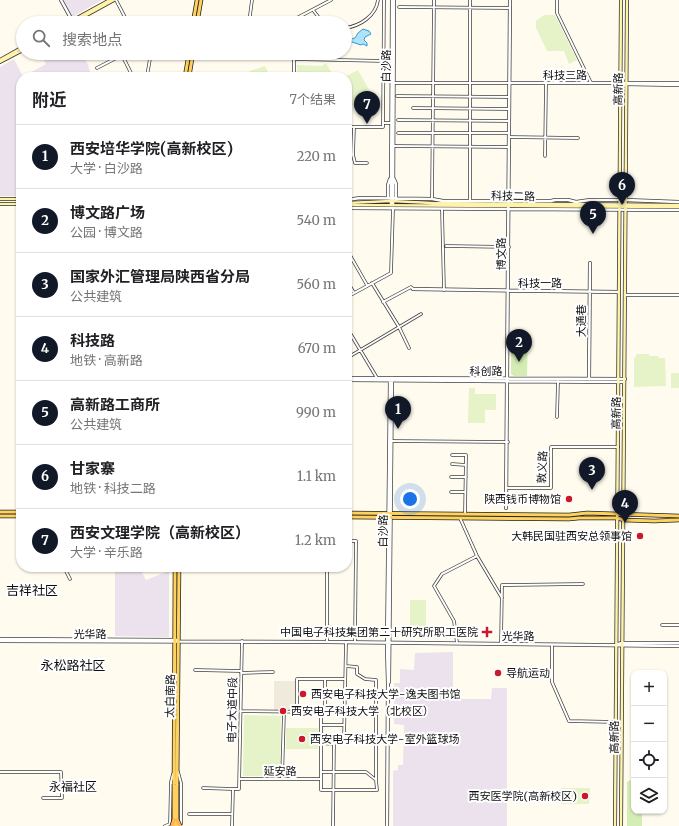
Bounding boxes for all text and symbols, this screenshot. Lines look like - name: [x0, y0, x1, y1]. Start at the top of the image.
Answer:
- search box: [16, 16, 352, 60]
- icon: search: [30, 27, 52, 49]
- text: 搜索地点: [62, 30, 122, 49]
- street label: 白沙路: [379, 49, 393, 83]
- street label: 科技三路: [543, 68, 587, 82]
- street label: 高新路: [611, 72, 625, 106]
- text: 附近: [32, 89, 66, 111]
- text: 7个结果: [290, 91, 336, 108]
- pin: 7: [354, 91, 380, 124]
- text: 西安培华学院(高新校区): [70, 139, 233, 158]
- text: 1: [42, 148, 48, 165]
- text: 220 m: [297, 148, 336, 165]
- text: 大学 · 白沙路: [70, 160, 143, 177]
- pin: 6: [609, 172, 635, 205]
- street label: 科技二路: [491, 189, 535, 203]
- pin: 5: [580, 201, 606, 234]
- text: 博文路广场: [70, 203, 145, 222]
- text: 2: [41, 212, 49, 229]
- text: 540 m: [296, 212, 336, 229]
- text: 公园 · 博文路: [70, 224, 143, 241]
- street label: 博文路: [494, 238, 508, 271]
- text: 国家外汇管理局陕西省分局: [70, 267, 250, 286]
- text: 3: [41, 276, 49, 293]
- text: 560 m: [296, 276, 336, 293]
- street label: 科技一路: [518, 276, 562, 290]
- text: 公共建筑: [70, 288, 122, 305]
- street label: 大通巷: [574, 305, 588, 338]
- pin: 2: [506, 329, 532, 362]
- text: 科技路: [70, 331, 115, 350]
- text: 4: [41, 340, 49, 357]
- text: 670 m: [298, 340, 336, 357]
- text: 地铁 · 高新路: [70, 352, 143, 369]
- street label: 科创路: [470, 364, 503, 378]
- text: 高新路工商所: [70, 395, 160, 414]
- pin: 1: [385, 396, 411, 429]
- street label: 高新路: [609, 396, 623, 430]
- text: 5: [41, 404, 49, 421]
- text: 990 m: [296, 404, 336, 421]
- text: 公共建筑: [70, 416, 122, 433]
- street label: 敦义路: [534, 450, 550, 484]
- pin: 3: [579, 457, 605, 490]
- text: 甘家寨: [70, 459, 115, 478]
- text: 6: [41, 468, 49, 485]
- text: 1.1 km: [297, 468, 336, 485]
- text: 地铁 · 科技二路: [70, 480, 156, 497]
- your location: [400, 489, 420, 509]
- pin: 4: [612, 490, 638, 523]
- place label: 陕西钱币博物馆: [484, 492, 561, 506]
- marker: 陕西钱币博物馆: [564, 494, 574, 504]
- street label: 白沙路: [376, 514, 390, 548]
- text: 西安文理学院（高新校区）: [70, 523, 250, 542]
- place label: 大韩民国驻西安总领事馆: [511, 529, 632, 543]
- marker: 大韩民国驻西安总领事馆: [635, 531, 645, 541]
- text: 7: [41, 532, 49, 549]
- text: 1.2 km: [295, 532, 336, 549]
- text: 大学 · 辛乐路: [70, 544, 143, 561]
- district label: 吉祥社区: [6, 582, 58, 599]
- place label: 中国电子科技集团第二十研究所职工医院: [280, 625, 478, 639]
- marker: 中国电子科技集团第二十研究所职工医院: [481, 626, 493, 638]
- street label: 光华路: [74, 627, 107, 641]
- street label: 光华路: [502, 629, 535, 643]
- district label: 永松路社区: [40, 657, 106, 674]
- place label: 导航运动: [506, 666, 550, 680]
- marker: 导航运动: [493, 668, 503, 678]
- map controls: [631, 670, 667, 814]
- button: +: [631, 670, 667, 706]
- street label: 太白南路: [163, 674, 177, 718]
- street label: 电子大道中段: [224, 677, 240, 743]
- place label: 西安电子科技大学-逸夫图书馆: [311, 687, 460, 701]
- marker: 西安电子科技大学-逸夫图书馆: [298, 689, 308, 699]
- place label: 西安电子科技大学（北校区）: [291, 704, 434, 718]
- marker: 西安电子科技大学（北校区）: [278, 706, 288, 716]
- button: −: [631, 706, 667, 742]
- street label: 高新路: [607, 721, 621, 754]
- place label: 西安电子科技大学-室外篮球场: [310, 732, 459, 746]
- marker: 西安电子科技大学-室外篮球场: [297, 734, 307, 744]
- button: locate: [631, 742, 667, 778]
- street label: 延安路: [263, 764, 297, 778]
- button: layers: [631, 778, 667, 814]
- district label: 永福社区: [49, 779, 97, 794]
- place label: 西安医学院(高新校区): [469, 789, 577, 803]
- marker: 西安医学院(高新校区): [580, 791, 590, 801]

